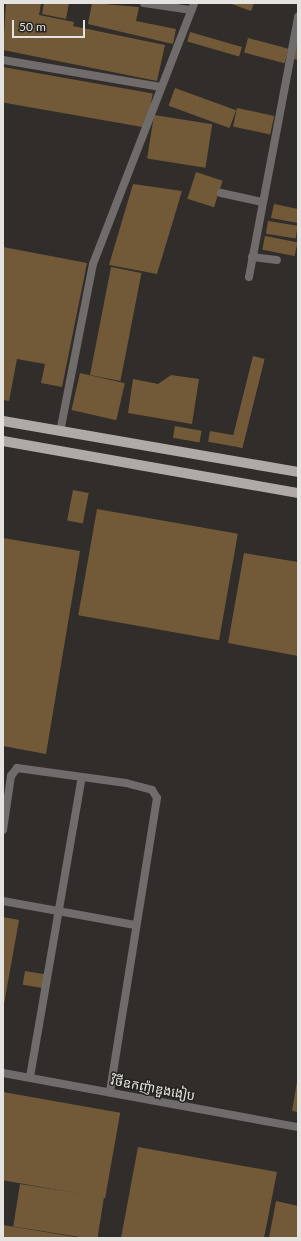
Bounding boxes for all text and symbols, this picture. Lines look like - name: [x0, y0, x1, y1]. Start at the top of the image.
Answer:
- scale bar: [14, 12, 87, 38]
- text: 50 m: [19, 19, 46, 34]
- street label: វិថីឧកញ៉ាឌួងងៀប: [109, 1072, 197, 1104]

